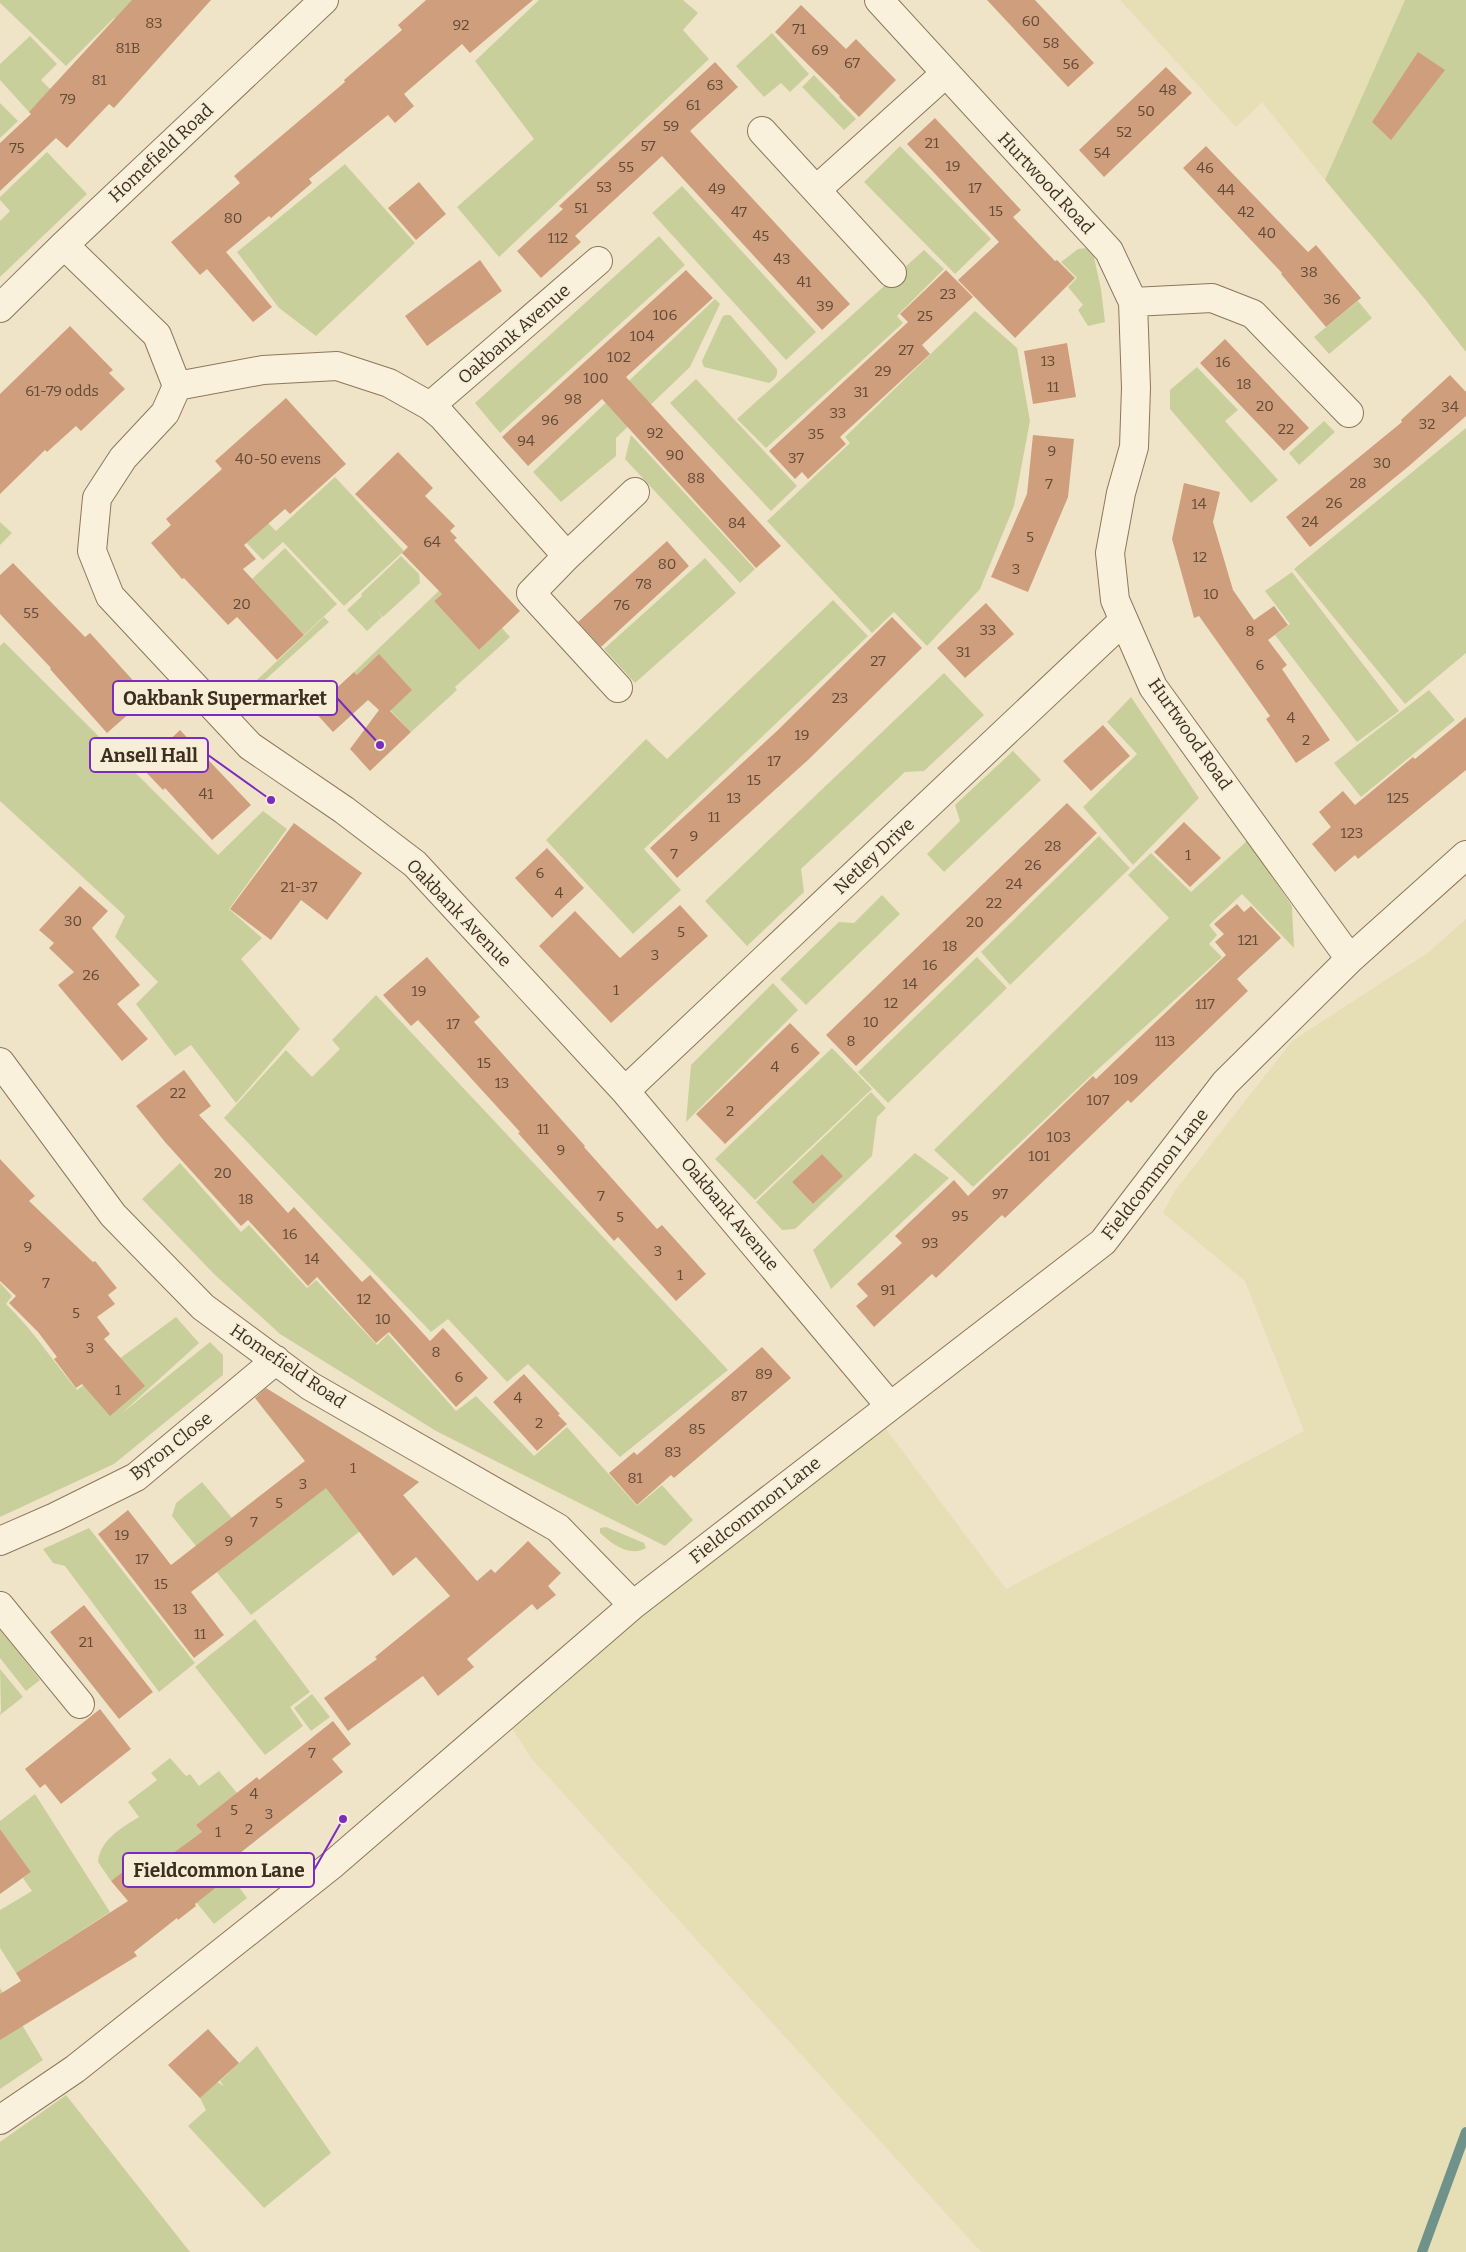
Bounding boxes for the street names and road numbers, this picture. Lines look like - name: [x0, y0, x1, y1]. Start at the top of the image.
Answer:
- street label: Homefield Road: [104, 99, 218, 207]
- street label: Hurtwood Road: [993, 128, 1099, 239]
- street label: Oakbank Avenue: [453, 279, 575, 389]
- street label: Hurtwood Road: [1143, 674, 1237, 794]
- street label: Netley Drive: [829, 813, 919, 899]
- street label: Oakbank Avenue: [402, 854, 516, 972]
- street label: Fieldcommon Lane: [1097, 1104, 1213, 1244]
- street label: Oakbank Avenue: [676, 1153, 784, 1275]
- street label: Homefield Road: [226, 1319, 350, 1413]
- street label: Byron Close: [125, 1407, 217, 1485]
- street label: Fieldcommon Lane: [685, 1452, 825, 1568]

